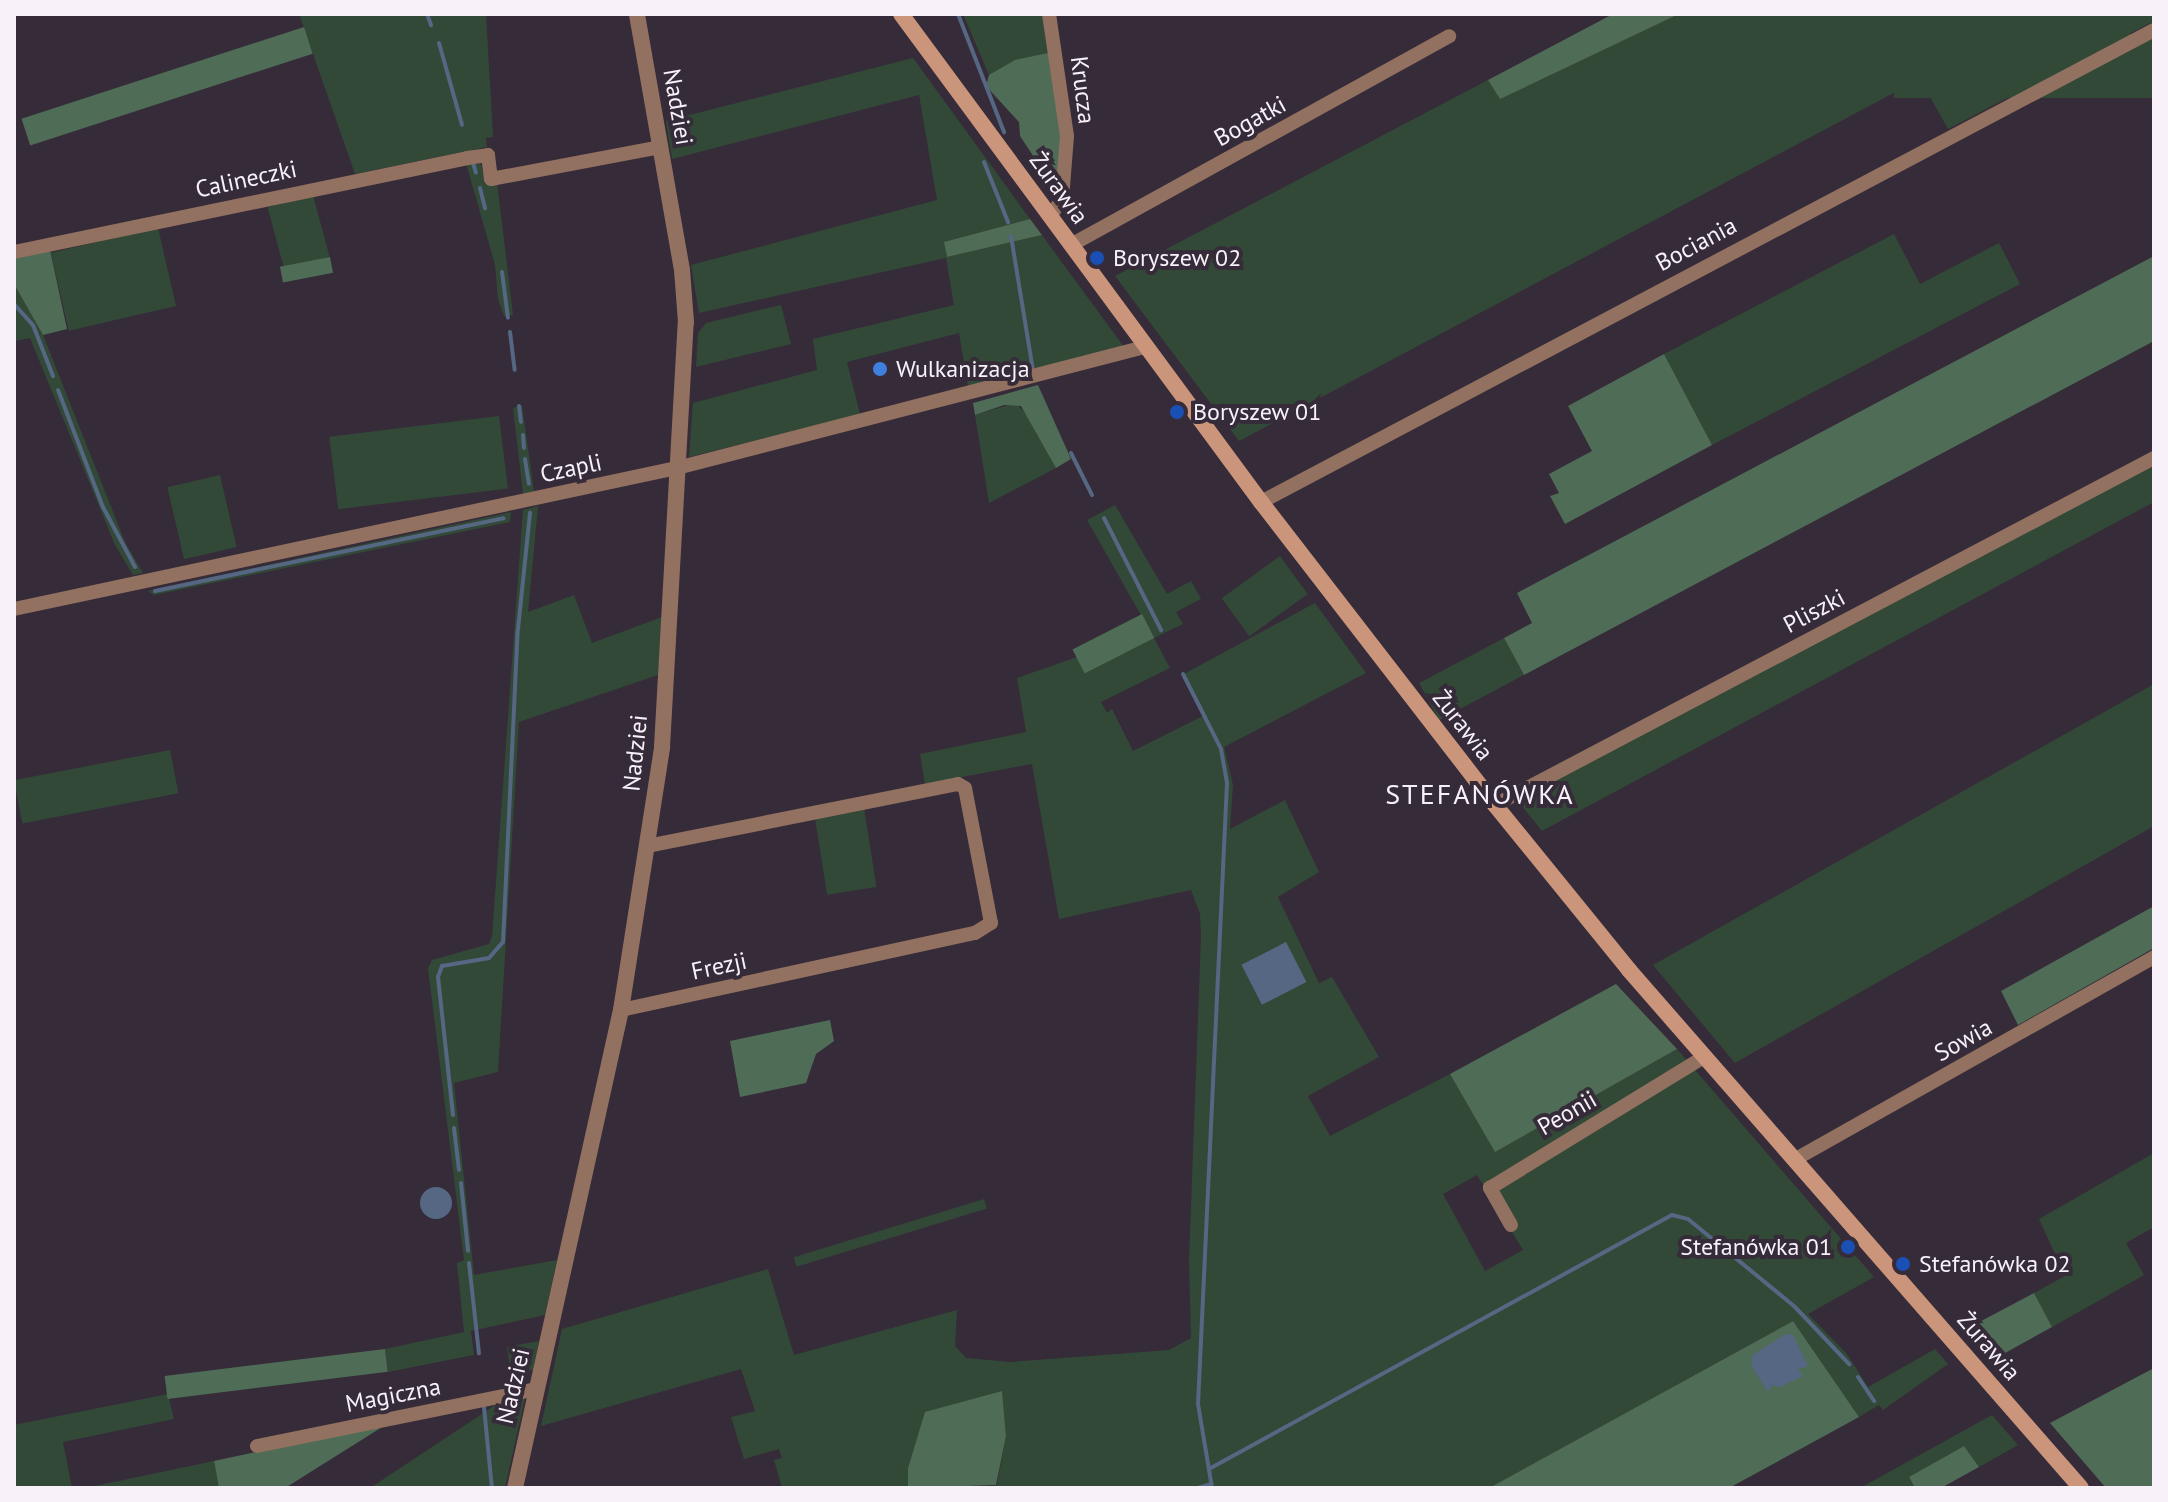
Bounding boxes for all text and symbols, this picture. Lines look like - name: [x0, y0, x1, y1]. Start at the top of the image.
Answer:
- street label: Krucza: [1065, 54, 1101, 126]
- street label: Nadziei: [657, 67, 699, 147]
- street label: Bogatki: [1209, 90, 1291, 152]
- street label: Żurawia: [1023, 147, 1095, 229]
- street label: Calineczki: [193, 154, 299, 204]
- street label: Bociania: [1651, 211, 1741, 277]
- place label: Boryszew 02: [1113, 244, 1242, 272]
- marker: Boryszew 02: [1088, 249, 1106, 267]
- place label: Wulkanizacja: [896, 355, 1030, 383]
- marker: Wulkanizacja: [871, 360, 889, 378]
- place label: Boryszew 01: [1193, 398, 1322, 426]
- marker: Boryszew 01: [1168, 403, 1186, 421]
- street label: Czapli: [538, 447, 604, 489]
- street label: Pliszki: [1778, 583, 1850, 639]
- street label: Żurawia: [1427, 684, 1499, 766]
- street label: Nadziei: [617, 713, 653, 793]
- district label: STEFANÓWKA: [1385, 777, 1575, 811]
- street label: Frezji: [689, 946, 749, 986]
- street label: Sowia: [1929, 1013, 1997, 1067]
- street label: Peonii: [1532, 1085, 1602, 1141]
- place label: Stefanówka 01: [1680, 1233, 1832, 1261]
- marker: Stefanówka 01: [1839, 1238, 1857, 1256]
- place label: Stefanówka 02: [1919, 1250, 2071, 1278]
- marker: Stefanówka 02: [1894, 1255, 1912, 1273]
- street label: Żurawia: [1951, 1306, 2027, 1386]
- street label: Nadziei: [490, 1345, 536, 1427]
- street label: Magiczna: [343, 1372, 443, 1418]

